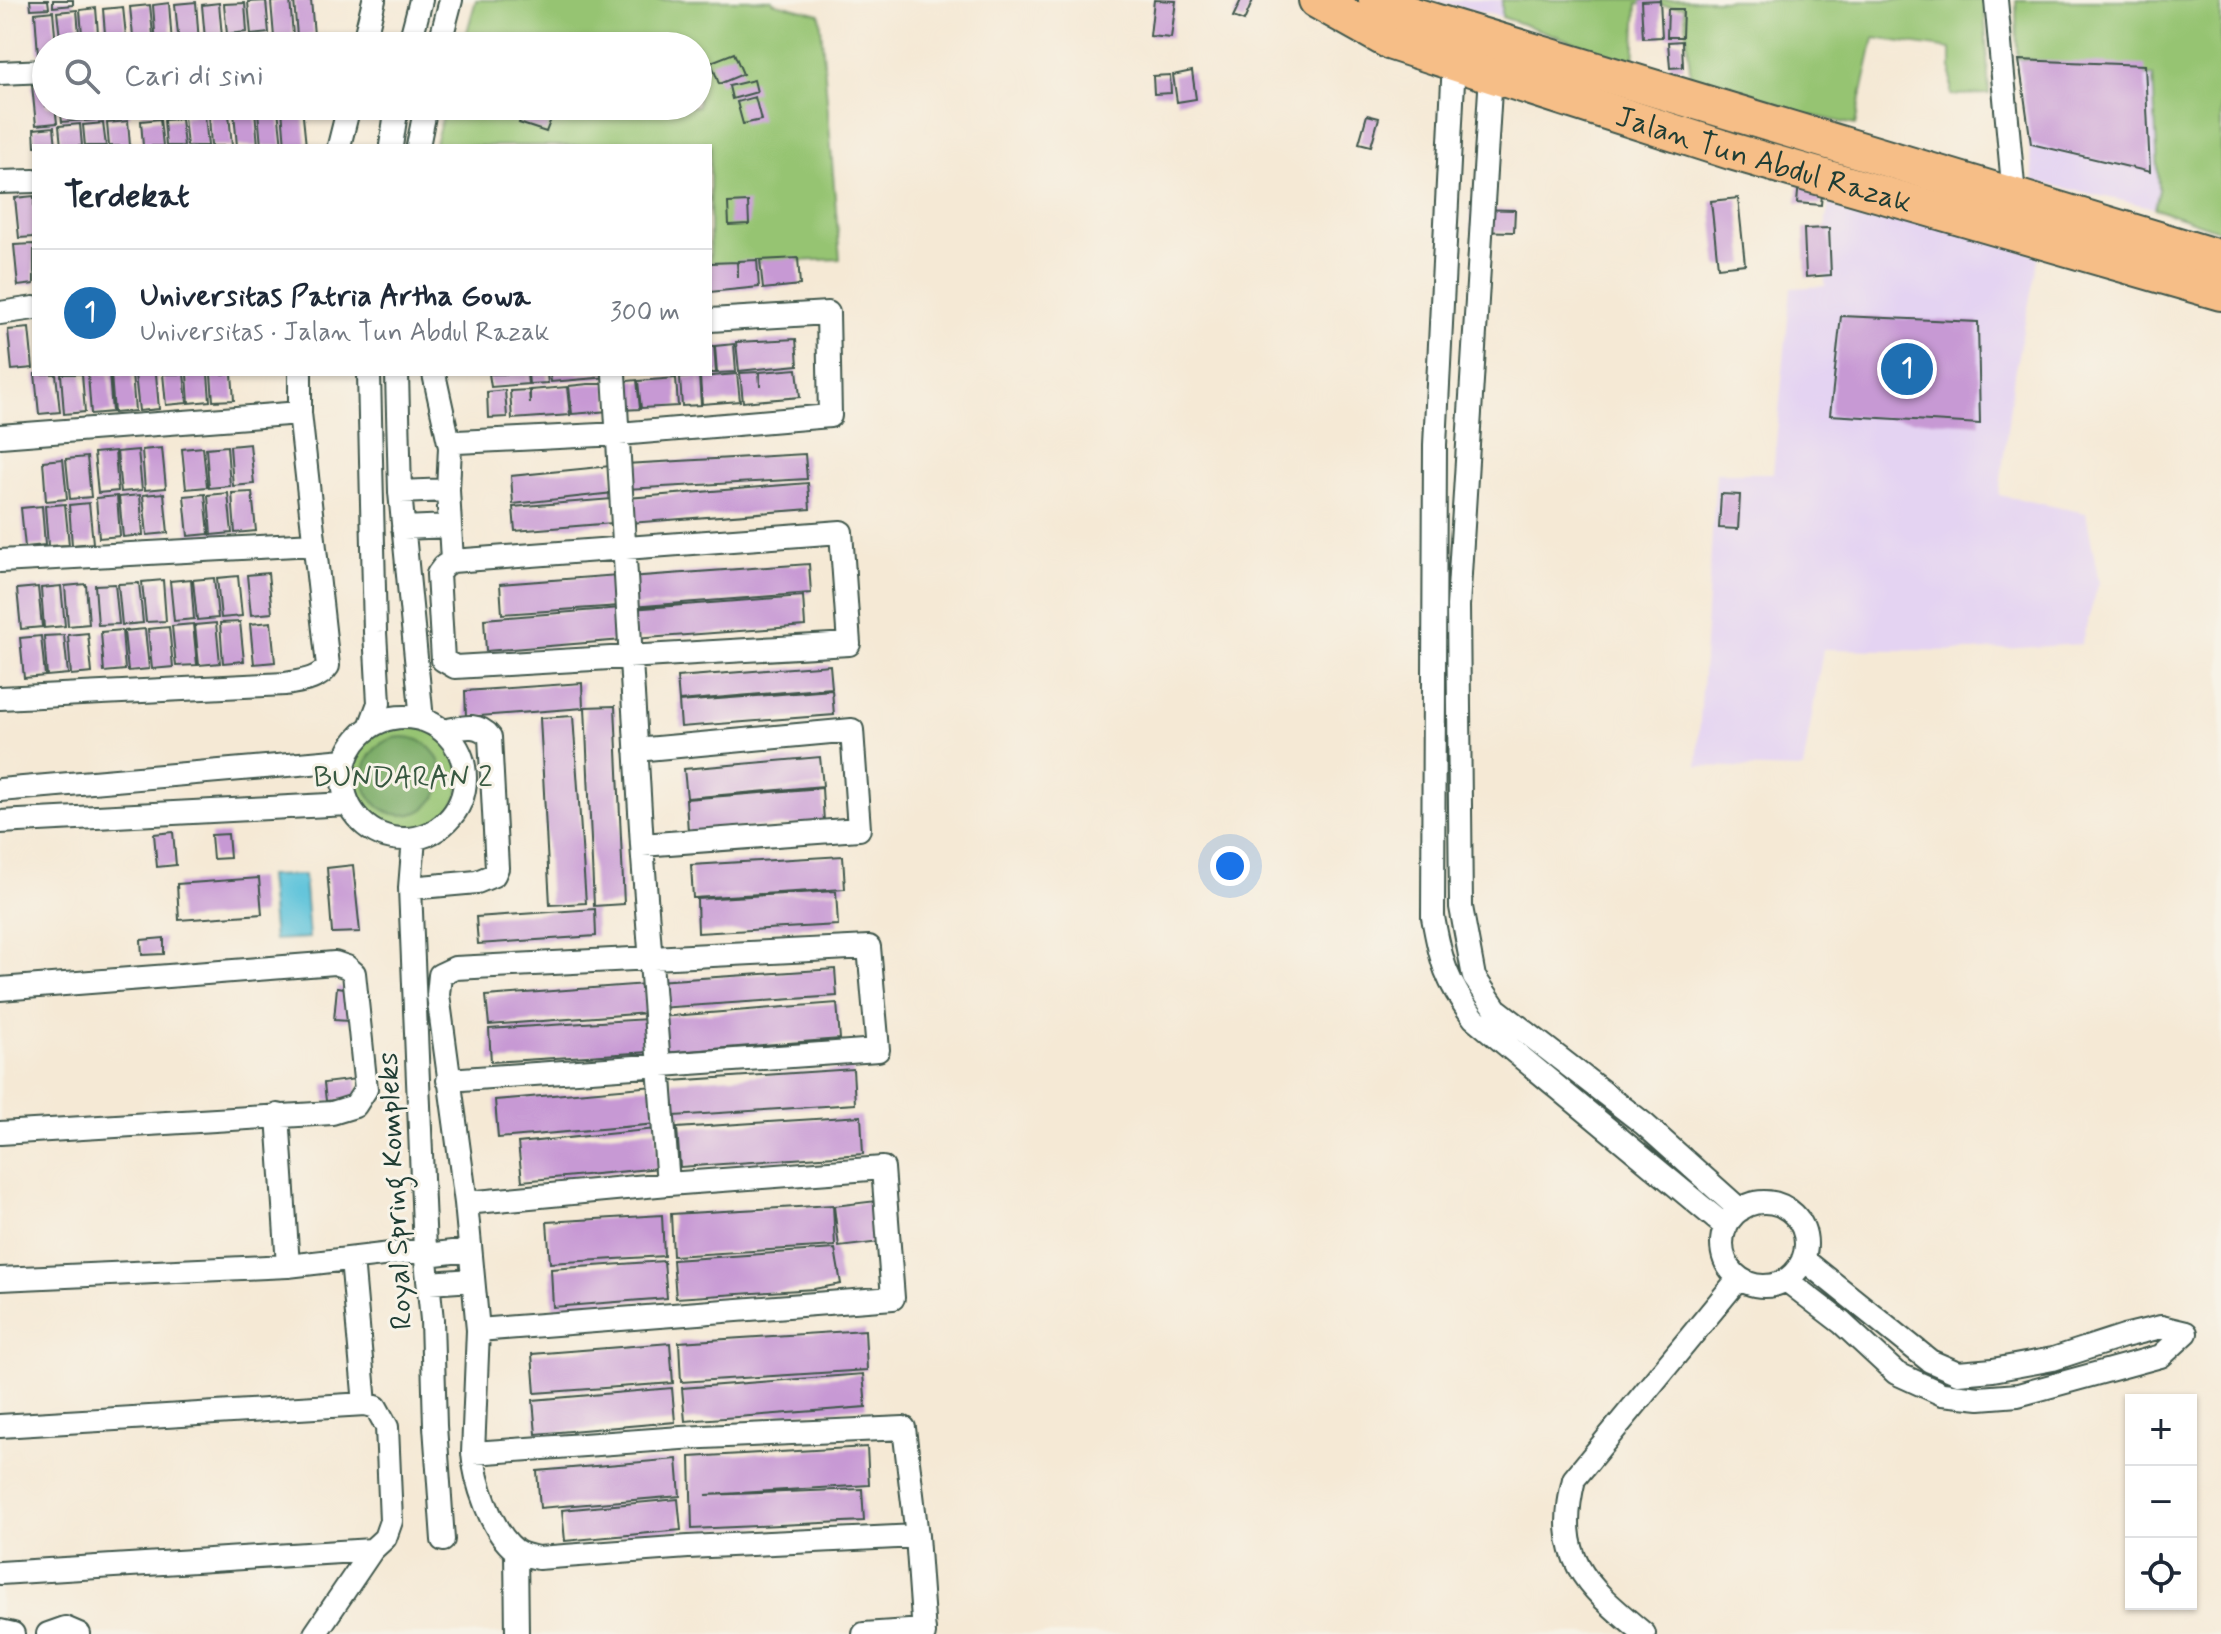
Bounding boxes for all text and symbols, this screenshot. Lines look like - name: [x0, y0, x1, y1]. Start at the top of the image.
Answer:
- search box: [32, 32, 712, 120]
- icon: search: [60, 54, 104, 98]
- text: Cari di sini: [124, 57, 264, 96]
- street label: Jalan Tun Abdul Razak: [1611, 97, 1916, 223]
- text: Terdekat: [64, 174, 190, 219]
- text: Universitas Patria Artha Gowa: [140, 277, 531, 316]
- text: 1: [84, 296, 96, 330]
- text: 300 m: [610, 296, 680, 330]
- text: Universitas · Jalan Tun Abdul Razak: [140, 316, 549, 350]
- pin: 1: [1881, 339, 1933, 399]
- park label: BUNDARAN 2: [313, 758, 493, 797]
- your location: [1210, 846, 1250, 886]
- street label: Royal Spring Kompleks: [369, 1051, 425, 1331]
- map controls: [2125, 1394, 2197, 1610]
- button: +: [2125, 1394, 2197, 1466]
- button: −: [2125, 1466, 2197, 1538]
- button: locate: [2125, 1538, 2197, 1610]

